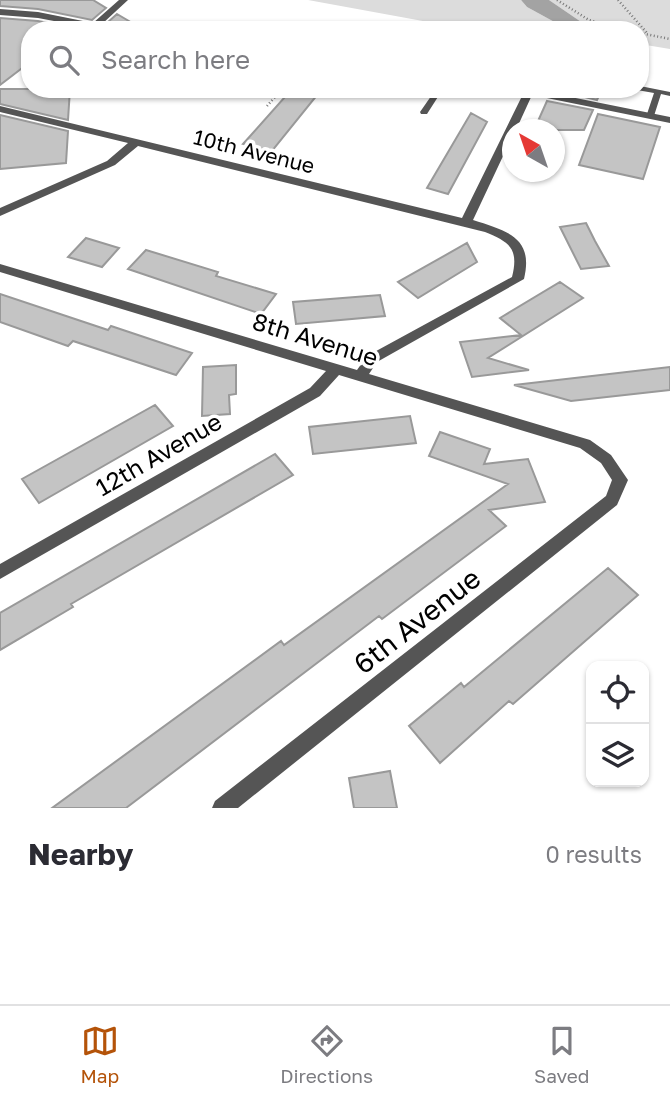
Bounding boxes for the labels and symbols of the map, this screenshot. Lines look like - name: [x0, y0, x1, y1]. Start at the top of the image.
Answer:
- north arrow: [502, 119, 565, 182]
- street label: 10th Avenue: [191, 123, 317, 179]
- street label: 8th Avenue: [249, 306, 382, 371]
- street label: 12th Avenue: [90, 406, 226, 501]
- street label: 6th Avenue: [347, 561, 486, 680]

